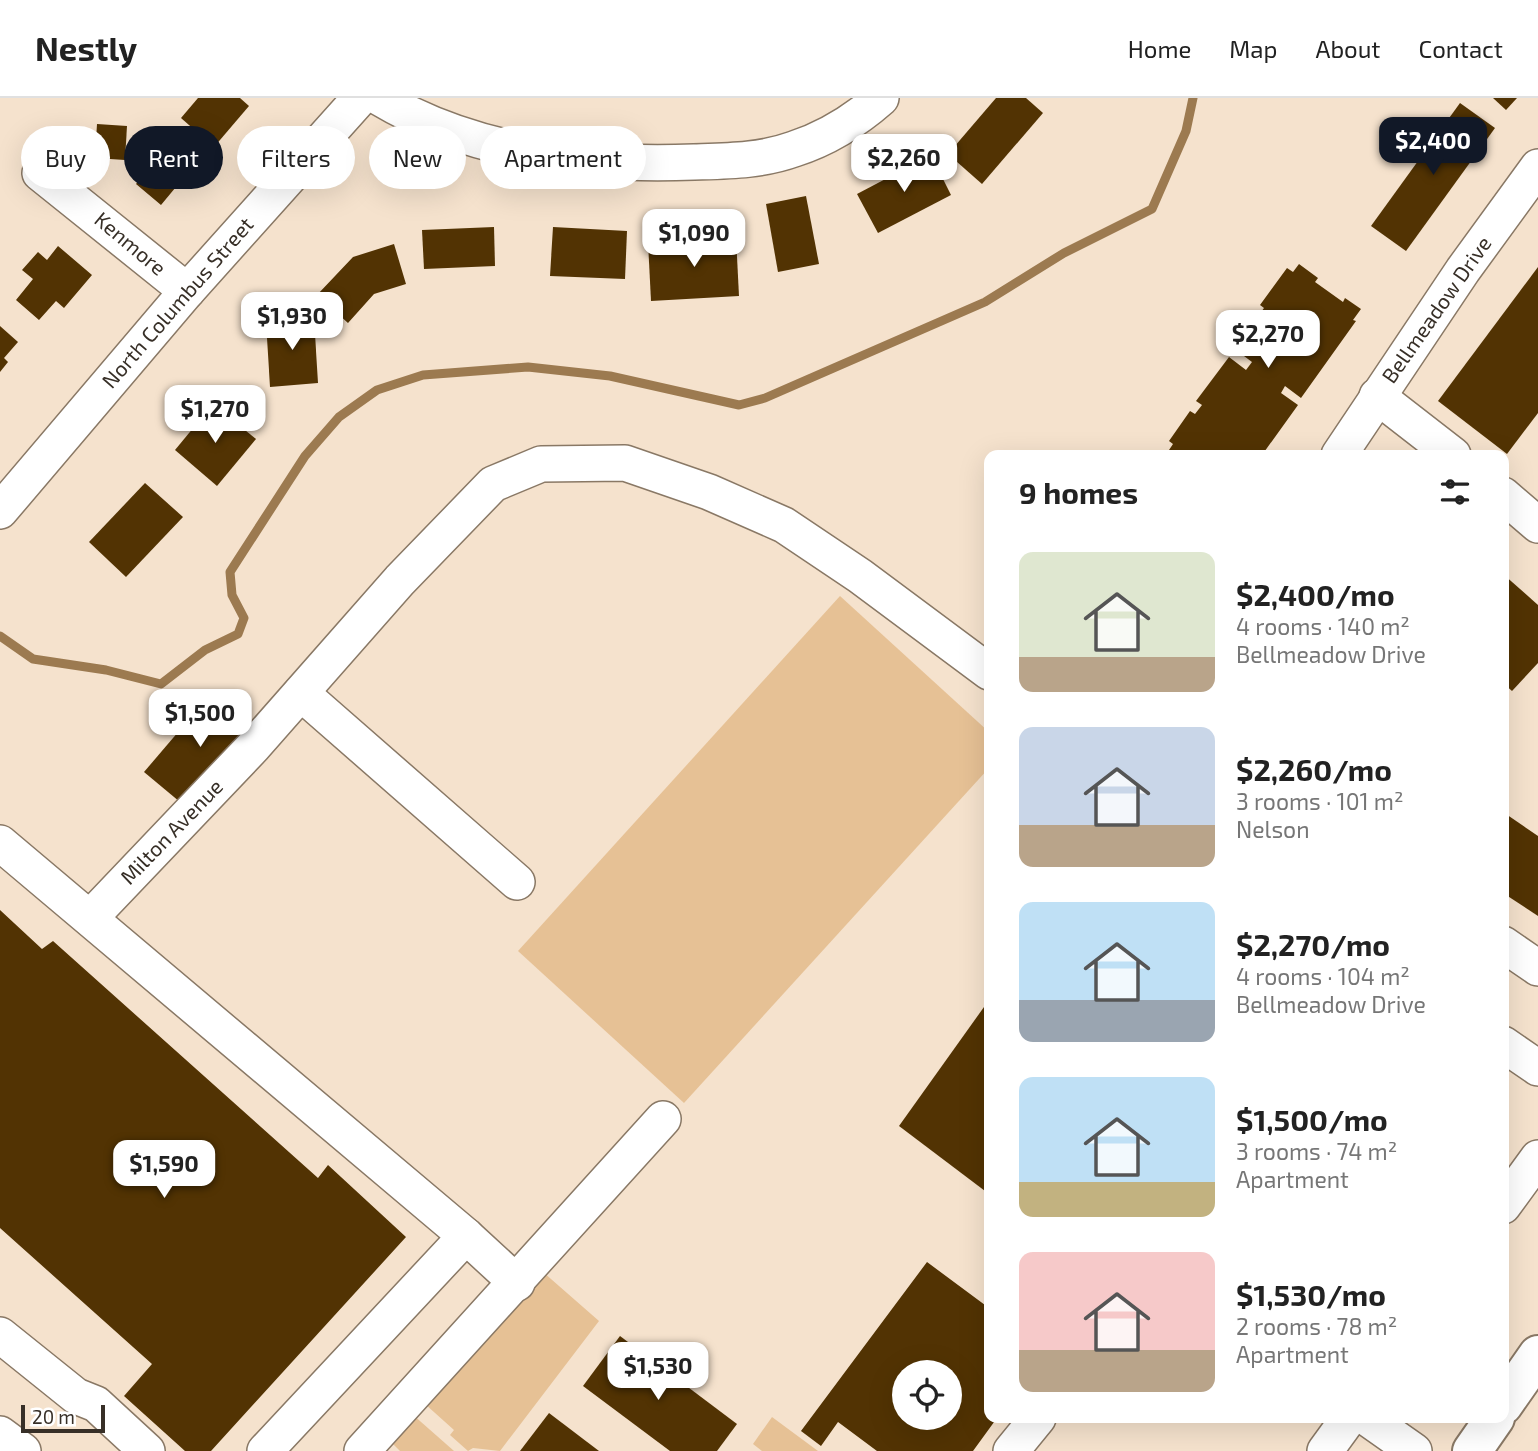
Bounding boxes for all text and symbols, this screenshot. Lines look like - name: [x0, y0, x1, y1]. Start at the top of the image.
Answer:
- text: Nestly: [35, 28, 137, 68]
- text: Home: [1128, 34, 1191, 63]
- text: Map: [1229, 34, 1277, 63]
- text: About: [1315, 34, 1381, 63]
- text: Contact: [1419, 34, 1503, 63]
- pin: $2,400: [1376, 118, 1490, 177]
- chip: Buy: [21, 126, 110, 189]
- chip: Rent: [124, 126, 223, 189]
- chip: Filters: [237, 126, 355, 189]
- chip: New: [369, 126, 466, 189]
- chip: Apartment: [480, 126, 646, 189]
- text: $2,400: [1395, 126, 1471, 154]
- pin: $2,260: [847, 134, 961, 194]
- text: $2,260: [867, 143, 941, 171]
- street label: Kenmore: [90, 206, 172, 280]
- pin: $1,090: [637, 209, 751, 269]
- street label: North Columbus Street: [96, 211, 258, 393]
- text: $1,090: [658, 218, 730, 246]
- street label: Bellmeadow Drive: [1376, 231, 1496, 387]
- pin: $1,930: [235, 292, 349, 352]
- text: $1,930: [257, 301, 327, 329]
- pin: $2,270: [1211, 310, 1325, 370]
- text: $2,270: [1232, 319, 1304, 347]
- pin: $1,270: [158, 386, 272, 445]
- text: $1,270: [181, 394, 249, 422]
- icon: filters: [1436, 473, 1474, 511]
- text: 9 homes: [1019, 474, 1138, 510]
- text: $2,400/mo: [1236, 576, 1395, 612]
- icon: home: [1075, 580, 1159, 664]
- text: 4 rooms · 140 m²: [1236, 612, 1410, 640]
- text: Bellmeadow Drive: [1236, 640, 1426, 668]
- pin: $1,500: [143, 690, 257, 749]
- text: $1,500: [165, 698, 235, 726]
- text: $2,260/mo: [1236, 751, 1392, 787]
- icon: home: [1075, 755, 1159, 839]
- street label: Milton Avenue: [115, 773, 227, 889]
- text: 3 rooms · 101 m²: [1236, 787, 1403, 815]
- text: Nelson: [1236, 815, 1310, 843]
- text: $2,270/mo: [1236, 926, 1390, 962]
- icon: home: [1075, 930, 1159, 1014]
- text: 4 rooms · 104 m²: [1236, 962, 1410, 990]
- text: Bellmeadow Drive: [1236, 990, 1426, 1018]
- text: $1,500/mo: [1236, 1101, 1388, 1137]
- icon: home: [1075, 1105, 1159, 1189]
- text: 3 rooms · 74 m²: [1236, 1137, 1397, 1165]
- pin: $1,590: [107, 1140, 221, 1200]
- text: $1,590: [129, 1149, 199, 1177]
- text: Apartment: [1236, 1165, 1349, 1193]
- text: $1,530/mo: [1236, 1276, 1386, 1312]
- icon: home: [1075, 1280, 1159, 1364]
- text: 2 rooms · 78 m²: [1236, 1312, 1397, 1340]
- text: Apartment: [1236, 1340, 1349, 1368]
- pin: $1,530: [601, 1342, 715, 1402]
- text: $1,530: [623, 1351, 693, 1379]
- map controls: [892, 1360, 962, 1430]
- button: locate: [892, 1360, 962, 1430]
- scale bar: [21, 1402, 105, 1434]
- text: 20 m: [32, 1405, 75, 1428]

